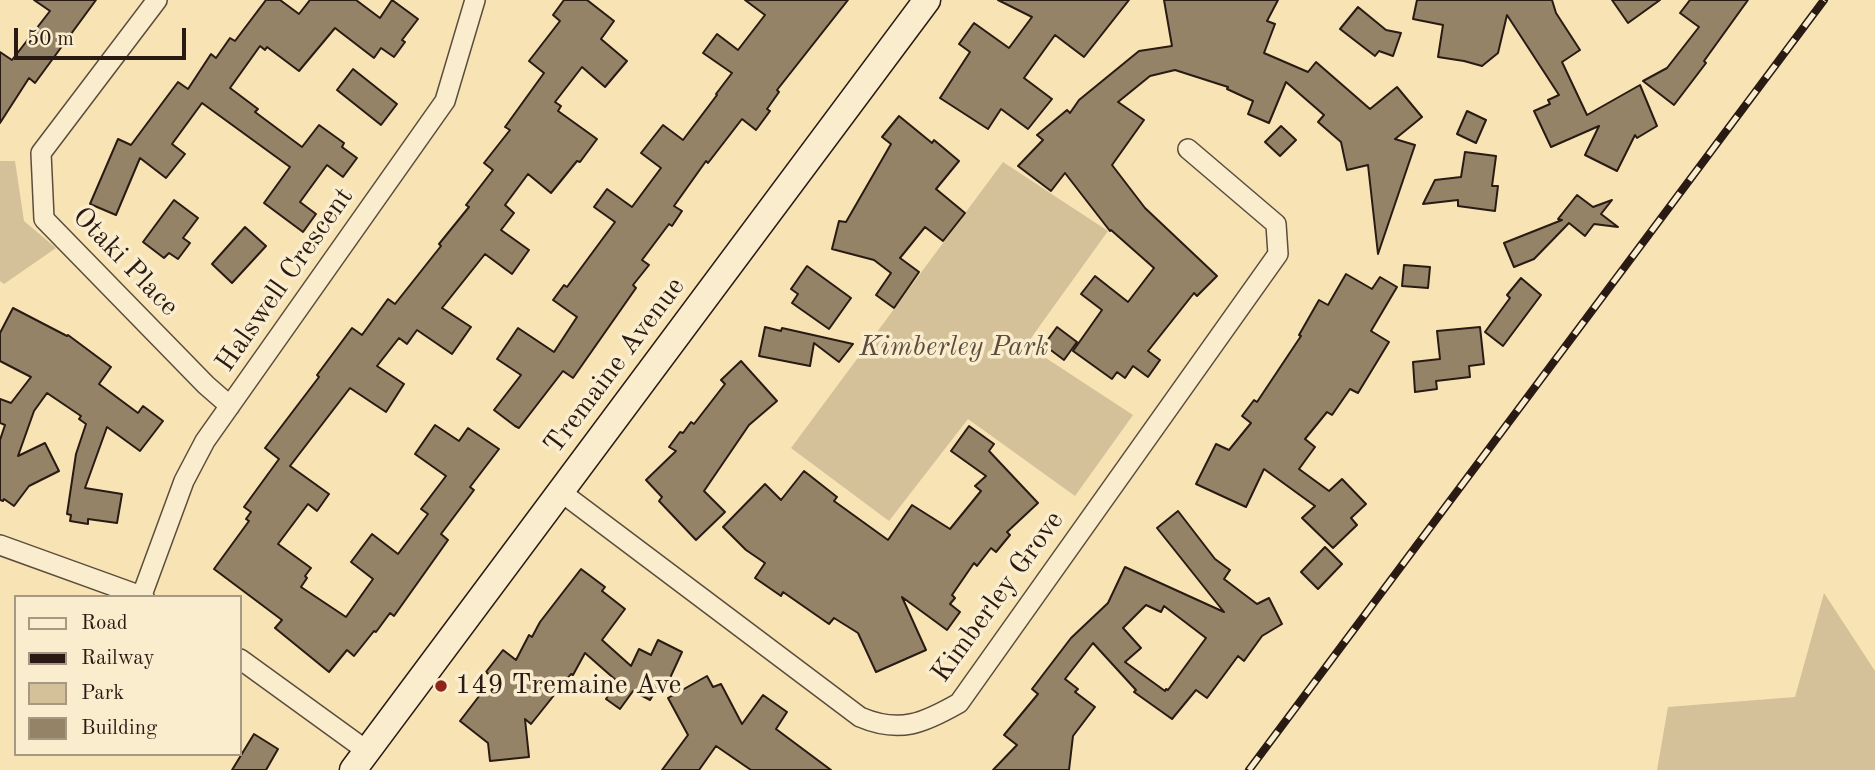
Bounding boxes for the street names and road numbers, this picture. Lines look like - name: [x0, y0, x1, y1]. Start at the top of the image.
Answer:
- street label: Halswell Crescent: [209, 181, 361, 379]
- street label: Otaki Place: [65, 200, 185, 324]
- street label: Tremaine Avenue: [538, 271, 692, 461]
- street label: Kimberley Grove: [925, 505, 1071, 689]

